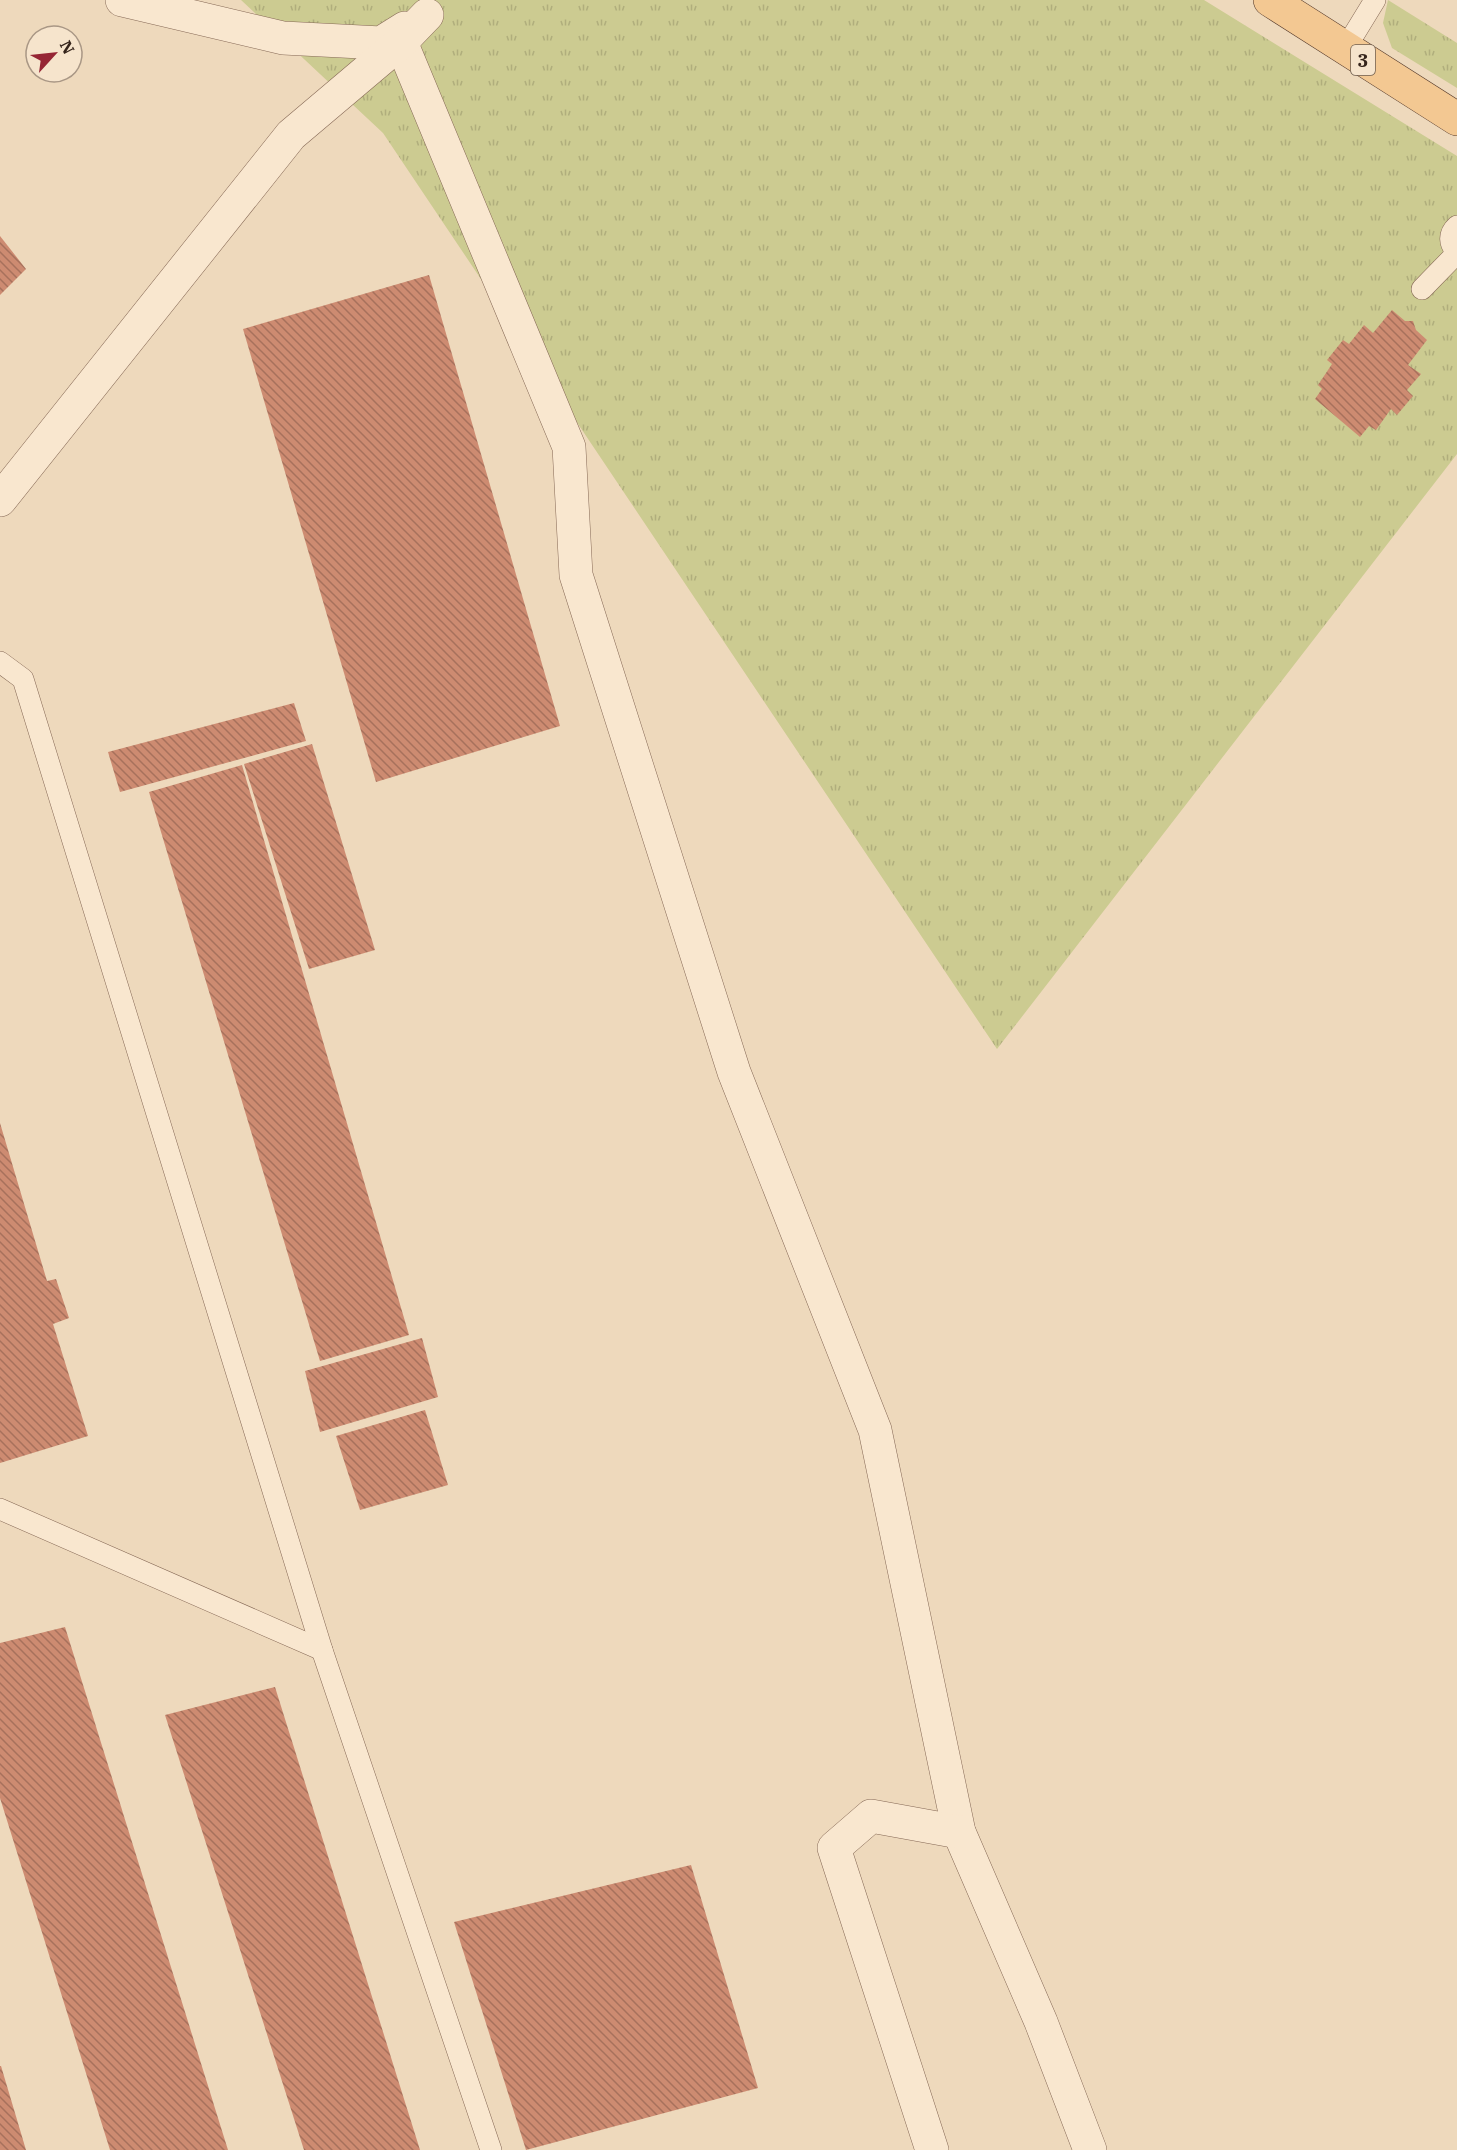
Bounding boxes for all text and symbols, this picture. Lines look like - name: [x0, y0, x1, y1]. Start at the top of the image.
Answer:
- north arrow: [24, 24, 84, 84]
- text: N: [56, 37, 79, 57]
- road number: 3: [1351, 45, 1375, 75]

